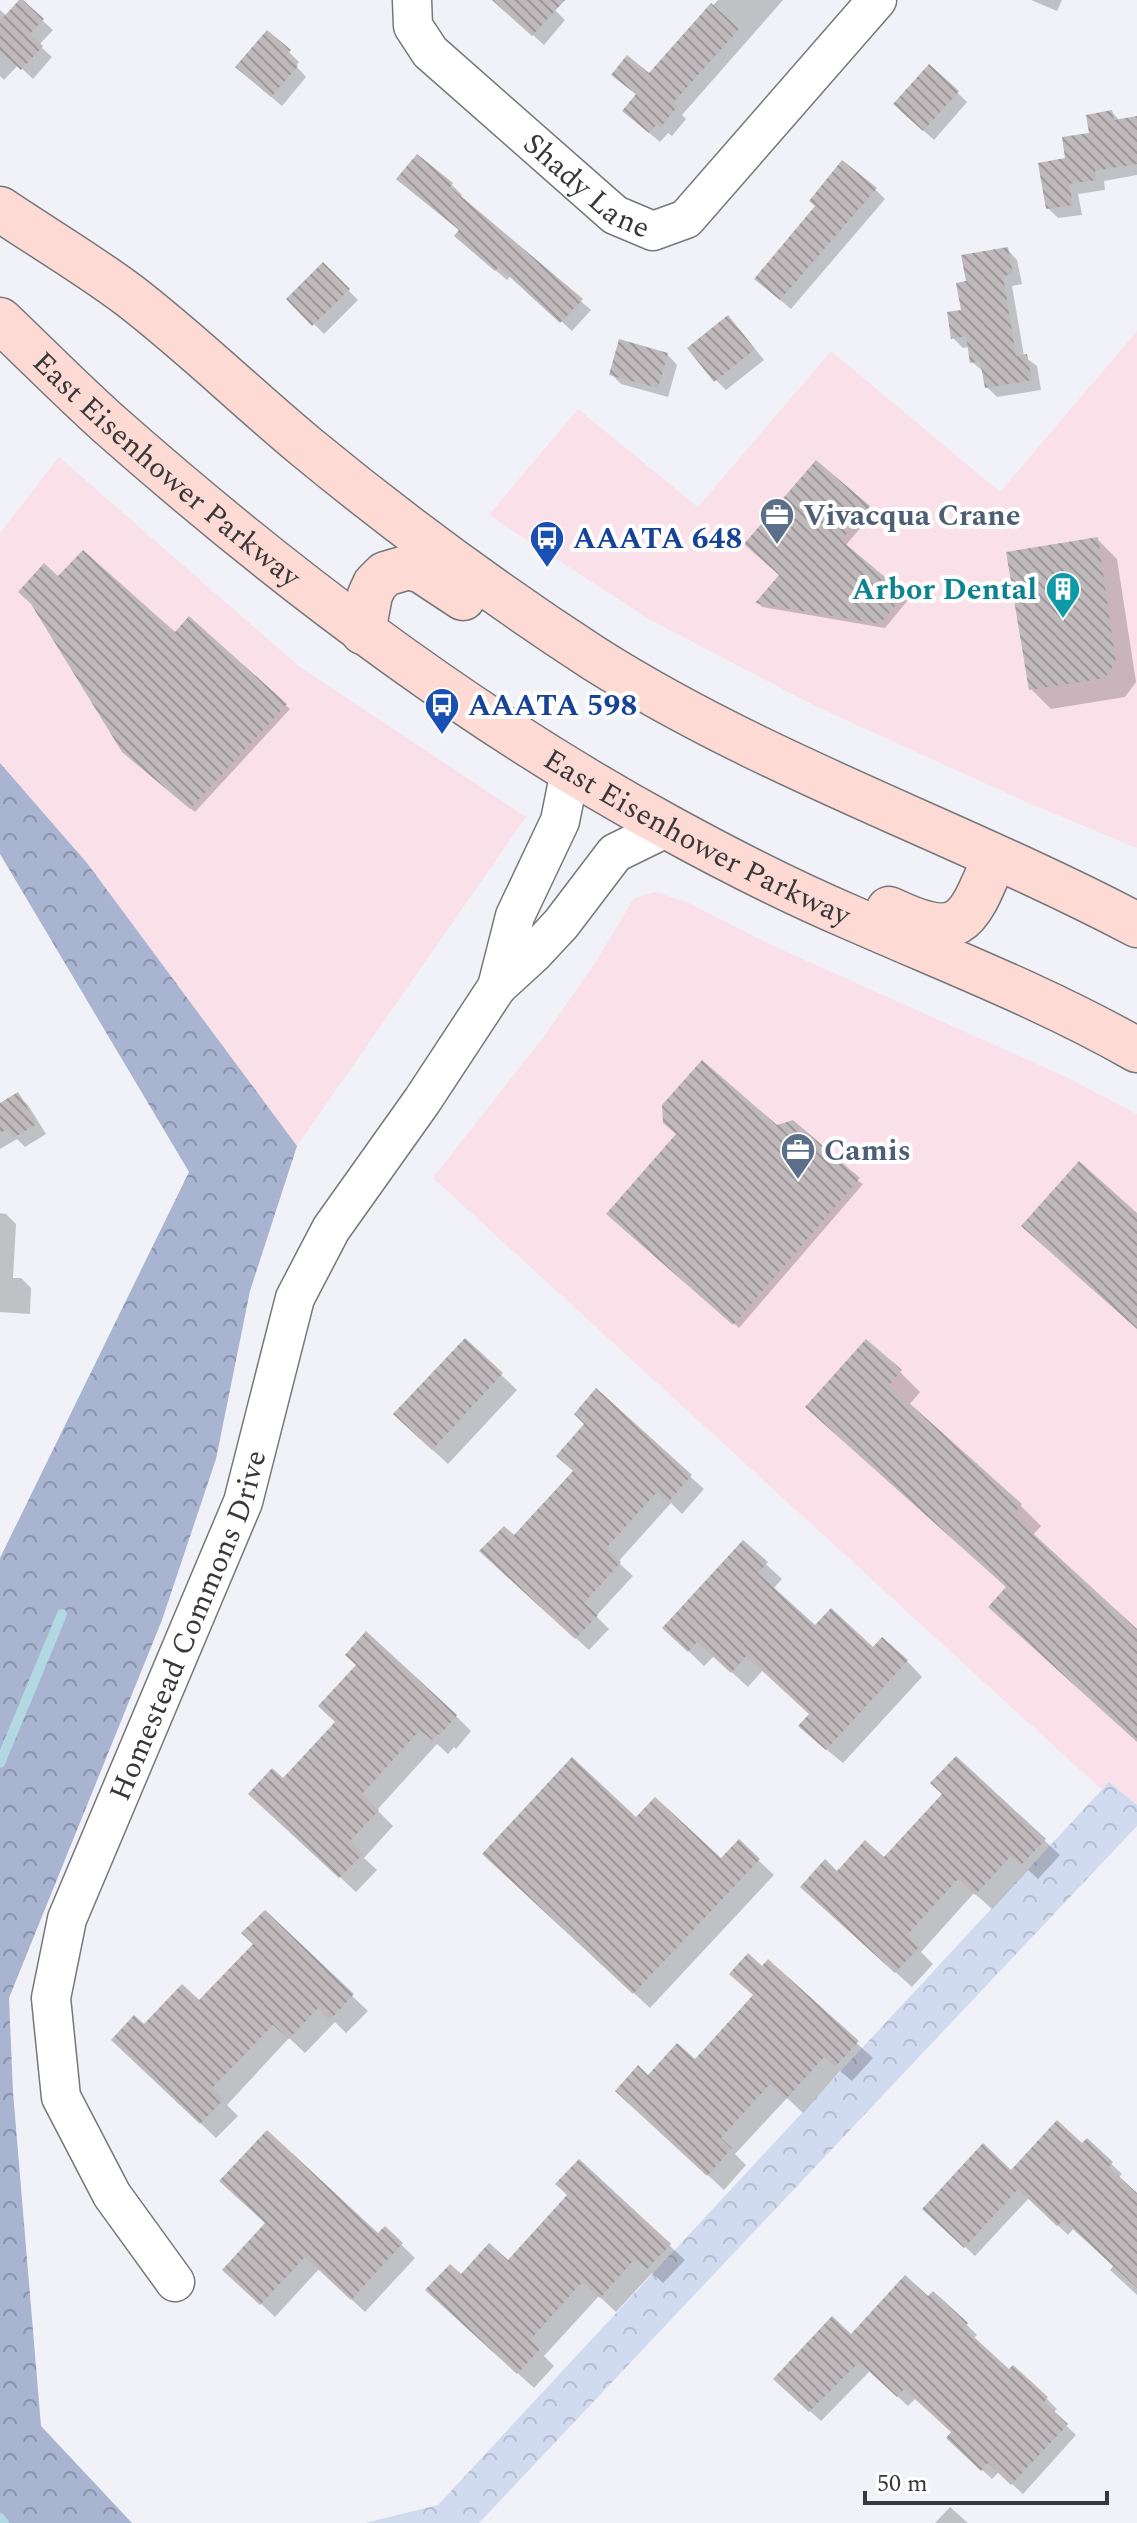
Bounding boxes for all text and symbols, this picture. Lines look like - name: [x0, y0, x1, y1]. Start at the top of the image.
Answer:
- street label: Shady Lane: [512, 122, 657, 251]
- street label: East Eisenhower Parkway: [21, 341, 312, 600]
- place label: Vivacqua Crane: [803, 493, 1021, 539]
- office icon: Vivacqua Crane: [758, 496, 796, 546]
- place label: AAATA 648: [573, 516, 742, 562]
- bus stop icon: AAATA 648: [528, 519, 566, 569]
- place label: Arbor Dental: [852, 567, 1037, 613]
- building icon: Arbor Dental: [1044, 570, 1082, 620]
- place label: AAATA 598: [468, 683, 637, 729]
- bus stop icon: AAATA 598: [423, 686, 461, 736]
- street label: East Eisenhower Parkway: [534, 737, 859, 939]
- place label: Camis: [824, 1128, 911, 1174]
- office icon: Camis: [779, 1131, 817, 1181]
- street label: Homestead Commons Drive: [97, 1445, 279, 1808]
- scale bar: [865, 2455, 1107, 2505]
- text: 50 m: [877, 2466, 928, 2502]

